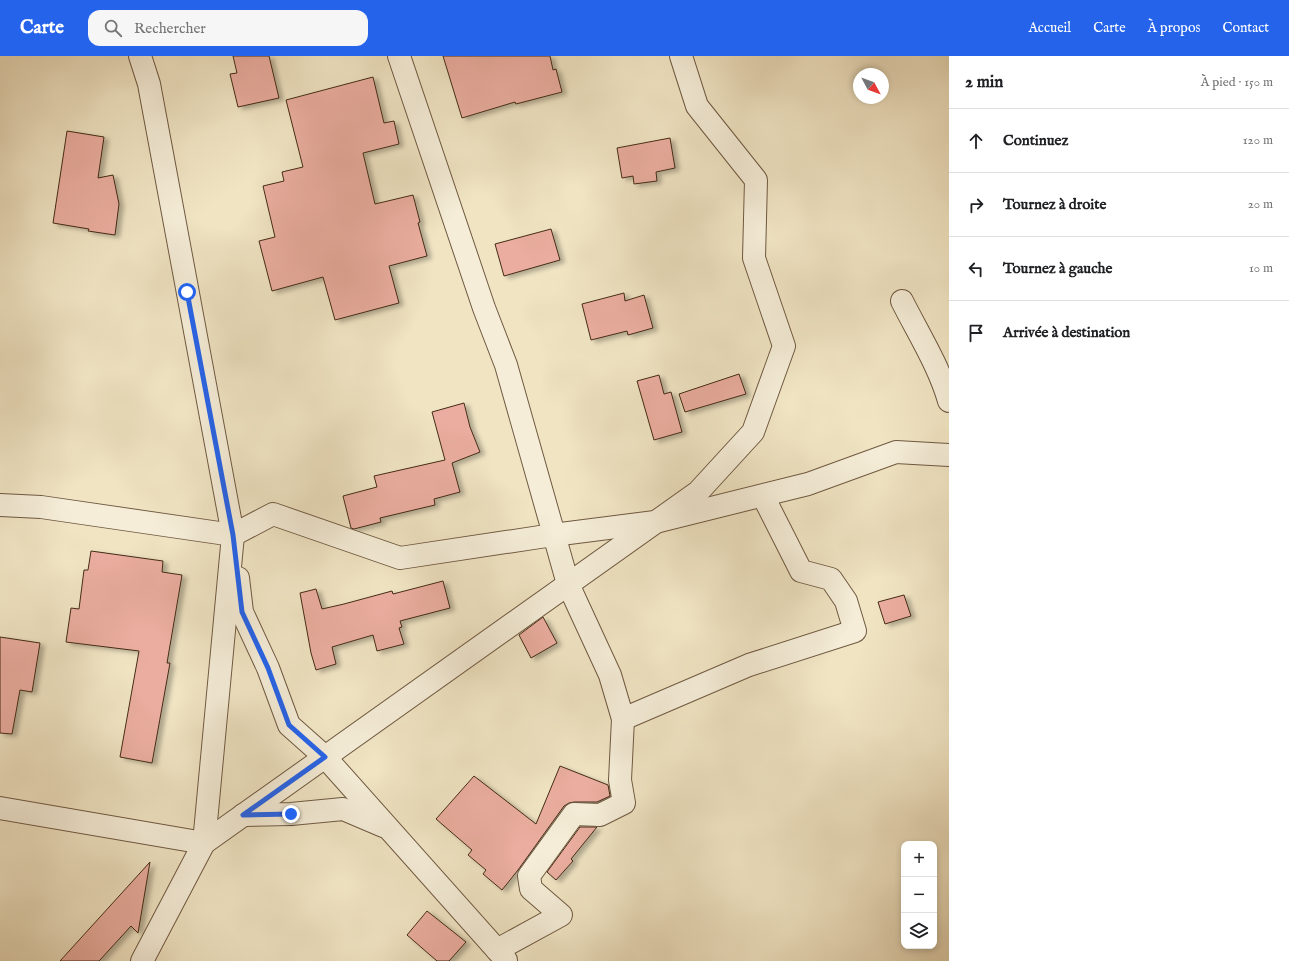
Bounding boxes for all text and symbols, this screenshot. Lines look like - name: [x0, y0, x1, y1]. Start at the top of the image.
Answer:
- search box: [88, 10, 368, 46]
- text: Carte: [20, 16, 64, 40]
- icon: search: [102, 17, 124, 39]
- text: Rechercher: [134, 19, 206, 38]
- text: Accueil: [1028, 19, 1071, 37]
- text: Carte: [1093, 19, 1126, 37]
- text: À propos: [1148, 19, 1200, 37]
- text: Contact: [1222, 19, 1269, 37]
- north arrow: [853, 68, 889, 104]
- text: 2 min: [965, 72, 1003, 93]
- text: À pied · 150 m: [1201, 74, 1273, 91]
- icon: ahead: [965, 130, 987, 152]
- text: Continuez: [1003, 131, 1068, 150]
- text: 120 m: [1243, 132, 1273, 149]
- icon: right: [965, 194, 987, 216]
- text: Tournez à droite: [1003, 195, 1106, 214]
- text: 20 m: [1248, 196, 1273, 213]
- icon: left: [965, 258, 987, 280]
- text: Tournez à gauche: [1003, 259, 1112, 278]
- text: 10 m: [1249, 260, 1273, 277]
- route start: [178, 283, 196, 301]
- icon: arrive: [965, 322, 987, 344]
- text: Arrivée à destination: [1003, 323, 1130, 342]
- route end: [282, 805, 300, 823]
- map controls: [901, 841, 937, 949]
- button: +: [901, 841, 937, 877]
- button: −: [901, 877, 937, 913]
- button: layers: [901, 913, 937, 949]

